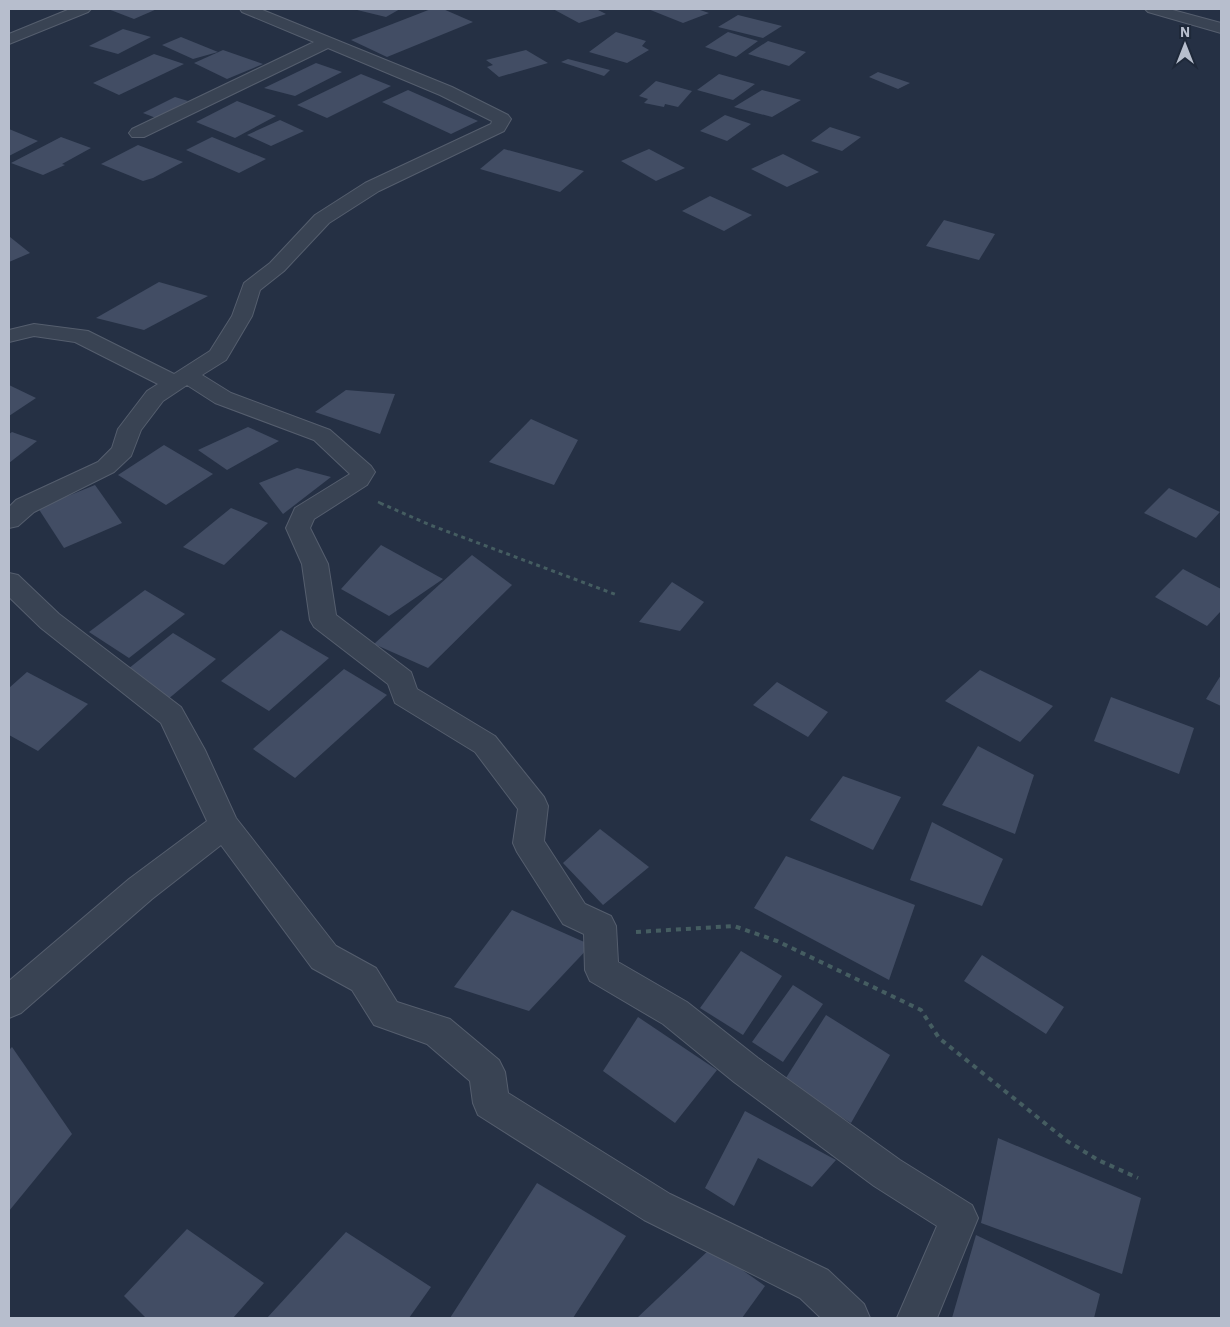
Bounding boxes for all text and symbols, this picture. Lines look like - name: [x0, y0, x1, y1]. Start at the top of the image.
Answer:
- north arrow: [1160, 20, 1210, 70]
- text: N: [1180, 23, 1190, 41]

